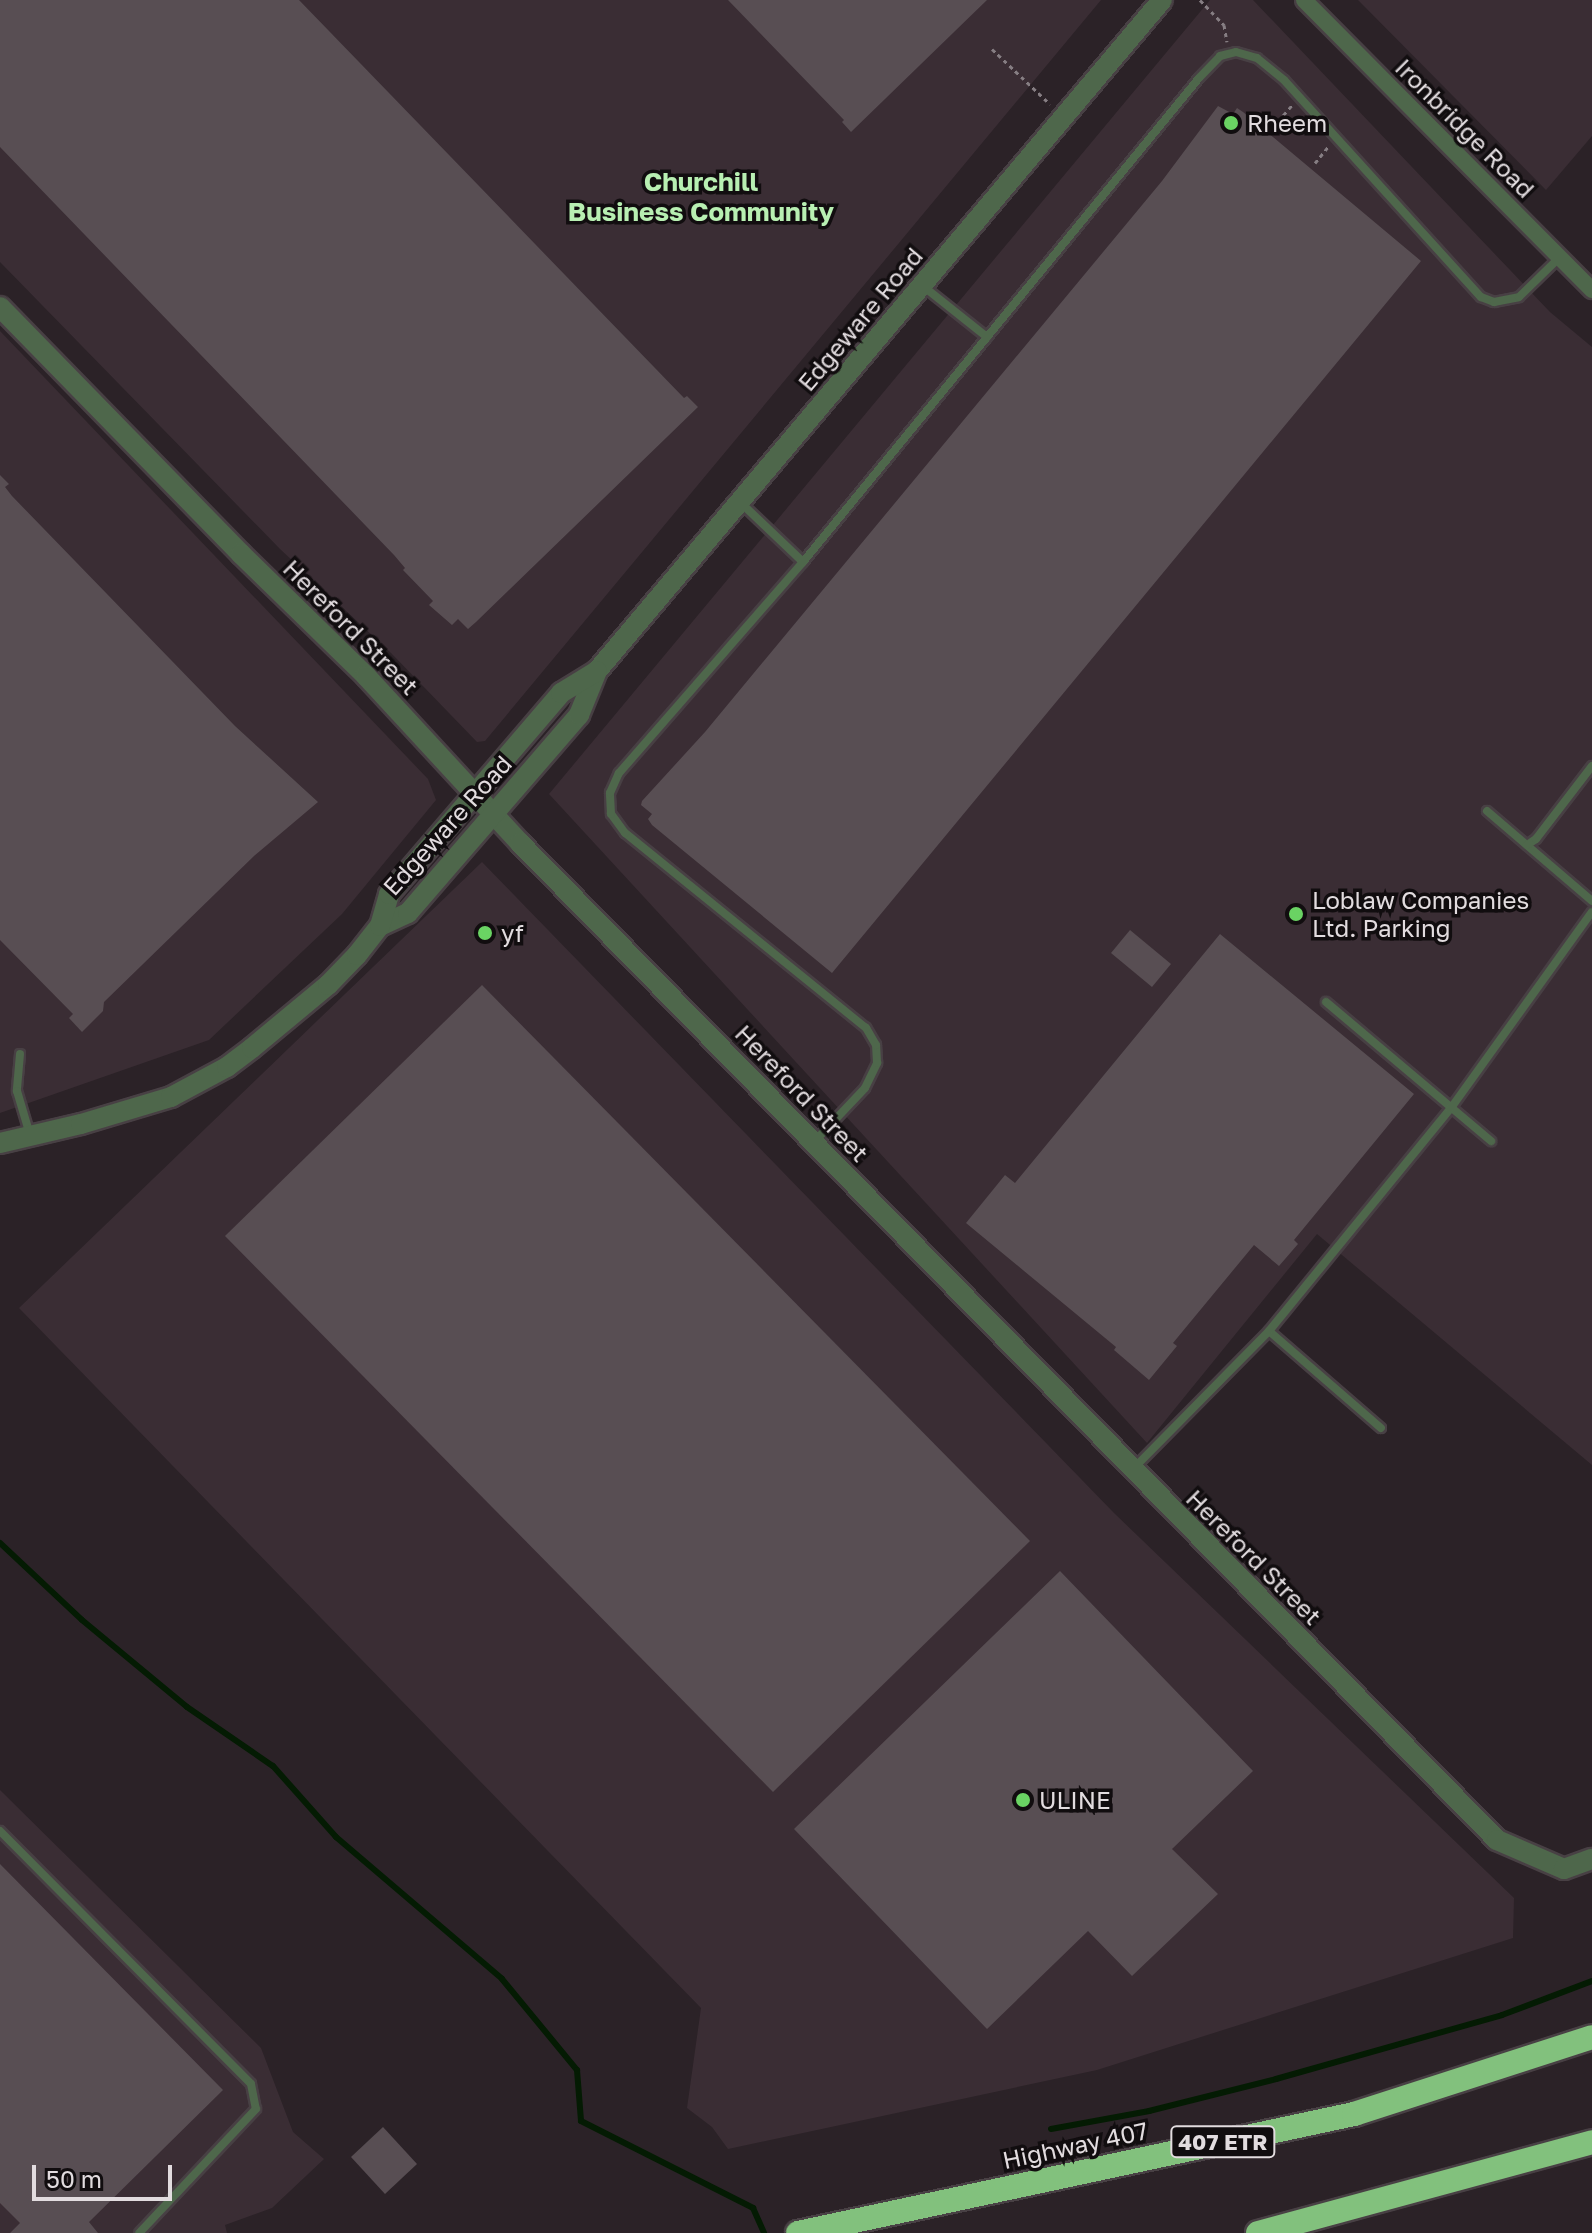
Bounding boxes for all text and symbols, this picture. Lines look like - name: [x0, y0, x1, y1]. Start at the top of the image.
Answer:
- street label: Ironbridge Road: [1390, 53, 1540, 203]
- place label: Rheem: [1247, 109, 1327, 137]
- marker: Rheem: [1222, 114, 1240, 132]
- district label: Churchill Business Community: [568, 166, 834, 228]
- street label: Edgeware Road: [792, 242, 928, 396]
- street label: Hereford Street: [278, 554, 424, 700]
- street label: Edgeware Road: [377, 749, 517, 901]
- place label: Loblaw Companies Ltd. Parking: [1312, 886, 1529, 942]
- marker: Loblaw Companies Ltd. Parking: [1287, 905, 1305, 923]
- place label: yf: [501, 919, 524, 947]
- marker: yf: [476, 924, 494, 942]
- street label: Hereford Street: [730, 1019, 874, 1167]
- street label: Hereford Street: [1181, 1484, 1327, 1630]
- place label: ULINE: [1039, 1786, 1111, 1814]
- marker: ULINE: [1014, 1791, 1032, 1809]
- street label: Highway 407: [1000, 2116, 1150, 2174]
- road number: 407 ETR: [1169, 2124, 1277, 2160]
- scale bar: [36, 2149, 176, 2199]
- text: 50 m: [46, 2164, 102, 2193]

